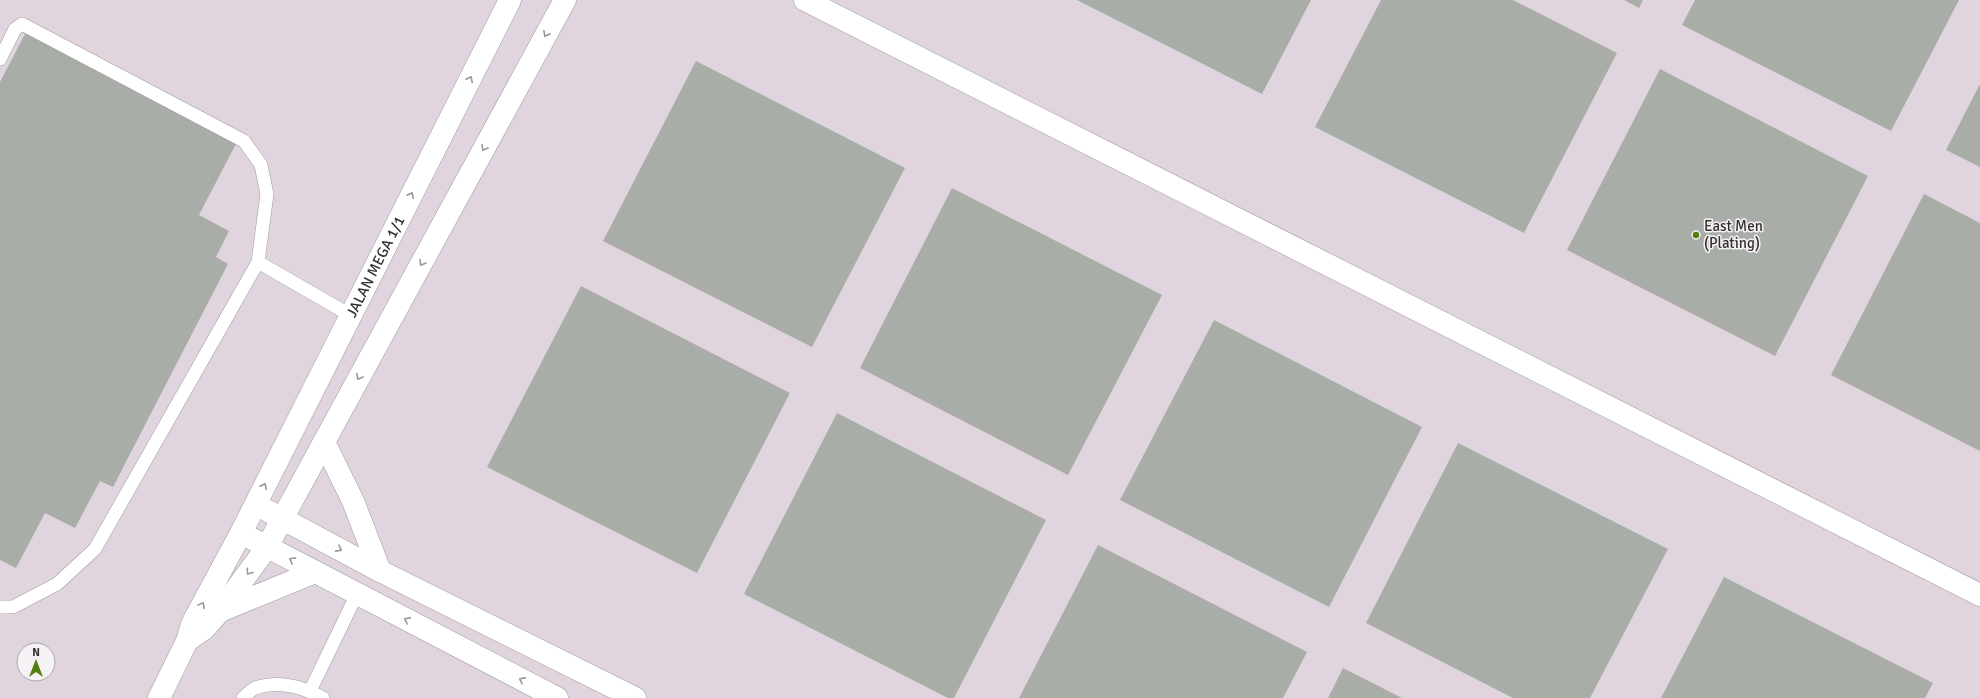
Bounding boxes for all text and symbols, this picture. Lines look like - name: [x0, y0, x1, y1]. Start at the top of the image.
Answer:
- one-way arrow: [543, 30, 551, 37]
- one-way arrow: [465, 75, 473, 83]
- one-way arrow: [481, 144, 488, 152]
- one-way arrow: [407, 192, 414, 199]
- street label: JALAN MEGA 1/1: [342, 213, 409, 320]
- place label: East Men (Plating): [1704, 217, 1763, 252]
- marker: East Men (Plating): [1691, 230, 1701, 240]
- one-way arrow: [419, 258, 426, 266]
- one-way arrow: [357, 373, 364, 380]
- one-way arrow: [260, 482, 267, 490]
- one-way arrow: [335, 544, 342, 551]
- one-way arrow: [288, 557, 296, 565]
- one-way arrow: [246, 568, 253, 575]
- one-way arrow: [198, 602, 205, 609]
- one-way arrow: [404, 617, 411, 625]
- north arrow: [16, 642, 56, 682]
- text: N: [32, 646, 40, 659]
- one-way arrow: [519, 677, 526, 685]

